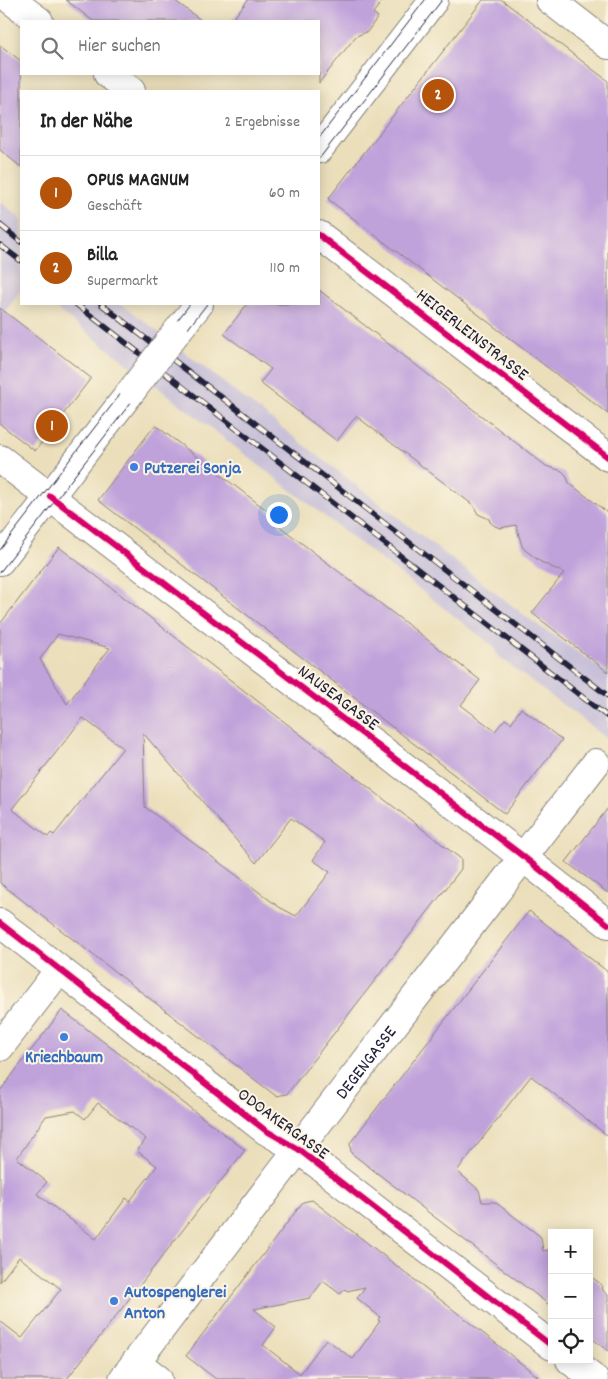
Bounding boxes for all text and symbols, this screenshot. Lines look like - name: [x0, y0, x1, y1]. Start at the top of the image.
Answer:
- search box: [20, 20, 320, 75]
- icon: search: [38, 34, 66, 62]
- text: Hier suchen: [78, 34, 161, 61]
- pin: 2: [422, 76, 454, 114]
- text: In der Nähe: [40, 108, 132, 138]
- text: 2 Ergebnisse: [224, 111, 300, 134]
- text: OPUS MAGNUM: [87, 168, 189, 195]
- text: 1: [54, 182, 58, 205]
- text: 60 m: [269, 182, 300, 205]
- text: Geschäft: [87, 195, 142, 218]
- text: Billa: [87, 243, 117, 270]
- text: 2: [53, 257, 60, 280]
- text: 110 m: [270, 257, 300, 280]
- text: Supermarkt: [87, 270, 158, 293]
- street label: HEIGERLEINSTRASSE: [410, 284, 533, 388]
- pin: 1: [36, 407, 68, 445]
- place label: Putzerei Sonja: [144, 457, 241, 482]
- marker: Putzerei Sonja: [128, 461, 140, 473]
- your location: [266, 502, 292, 528]
- street label: NAUSEAGASSE: [292, 660, 383, 738]
- street label: DEGENGASSE: [331, 1022, 404, 1105]
- marker: Kriechbaum: [58, 1031, 70, 1043]
- place label: Kriechbaum: [25, 1046, 103, 1071]
- street label: ODOAKERGASSE: [231, 1083, 334, 1167]
- map controls: [548, 1229, 593, 1364]
- button: +: [548, 1229, 593, 1274]
- button: −: [548, 1274, 593, 1319]
- place label: Autospenglerei Anton: [124, 1281, 227, 1327]
- marker: Autospenglerei Anton: [108, 1295, 120, 1307]
- button: locate: [548, 1319, 593, 1364]

